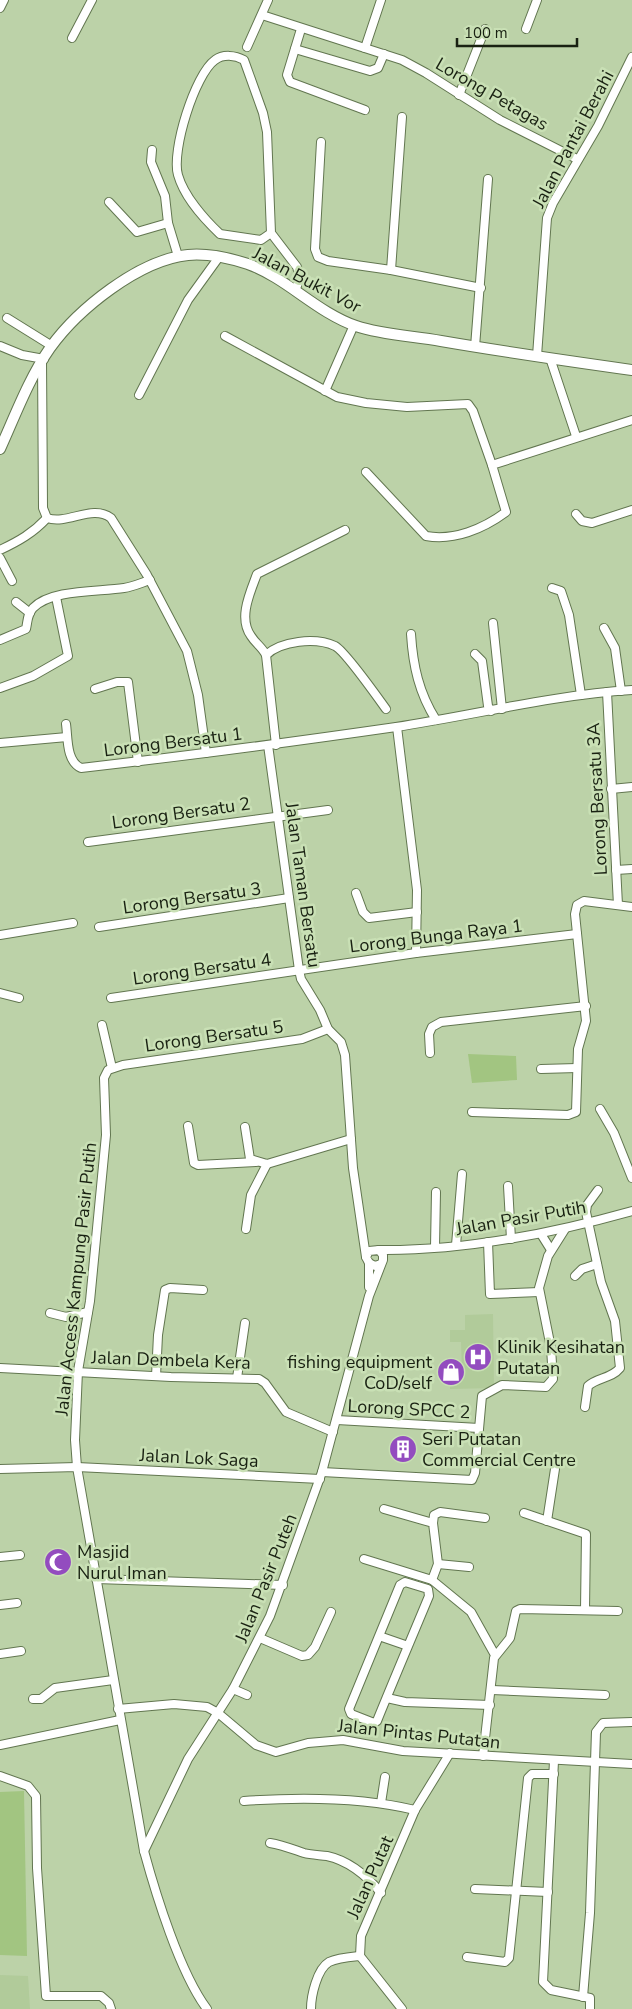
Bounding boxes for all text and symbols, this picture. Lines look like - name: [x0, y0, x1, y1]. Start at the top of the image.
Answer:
- scale bar: [457, 15, 577, 47]
- text: 100 m: [464, 23, 508, 43]
- street label: Lorong Petagas: [431, 52, 553, 136]
- street label: Jalan Pantai Berahi: [526, 66, 619, 213]
- street label: Jalan Bukit Vor: [248, 241, 366, 319]
- street label: Lorong Bersatu 1: [102, 722, 244, 762]
- street label: Lorong Bersatu 3A: [581, 722, 613, 876]
- street label: Lorong Bersatu 2: [110, 791, 252, 835]
- street label: Jalan Taman Bersatu: [279, 800, 326, 969]
- street label: Lorong Bersatu 3: [121, 876, 263, 920]
- street label: Lorong Bunga Raya 1: [348, 913, 524, 959]
- street label: Lorong Bersatu 4: [131, 947, 273, 991]
- street label: Lorong Bersatu 5: [143, 1014, 285, 1058]
- street label: Jalan Access Kampung Pasir Putih: [50, 1141, 102, 1418]
- street label: Jalan Pasir Putih: [453, 1195, 588, 1241]
- place label: Klinik Kesihatan Putatan: [497, 1335, 625, 1380]
- hospital icon: Klinik Kesihatan Putatan: [463, 1342, 493, 1372]
- street label: Jalan Dembela Kera: [90, 1345, 251, 1375]
- place label: fishing equipment CoD/self: [287, 1350, 433, 1395]
- shop icon: fishing equipment CoD/self: [436, 1357, 466, 1387]
- street label: Lorong SPCC 2: [347, 1394, 471, 1424]
- place label: Seri Putatan Commercial Centre: [422, 1427, 576, 1472]
- building icon: Seri Putatan Commercial Centre: [388, 1434, 418, 1464]
- street label: Jalan Lok Saga: [138, 1443, 259, 1473]
- street label: Jalan Pasir Puteh: [229, 1510, 303, 1647]
- place label: Masjid Nurul Iman: [77, 1540, 167, 1585]
- mosque icon: Masjid Nurul Iman: [43, 1547, 73, 1577]
- street label: Jalan Pintas Putatan: [336, 1713, 501, 1754]
- street label: Jalan Putat: [341, 1831, 399, 1923]

